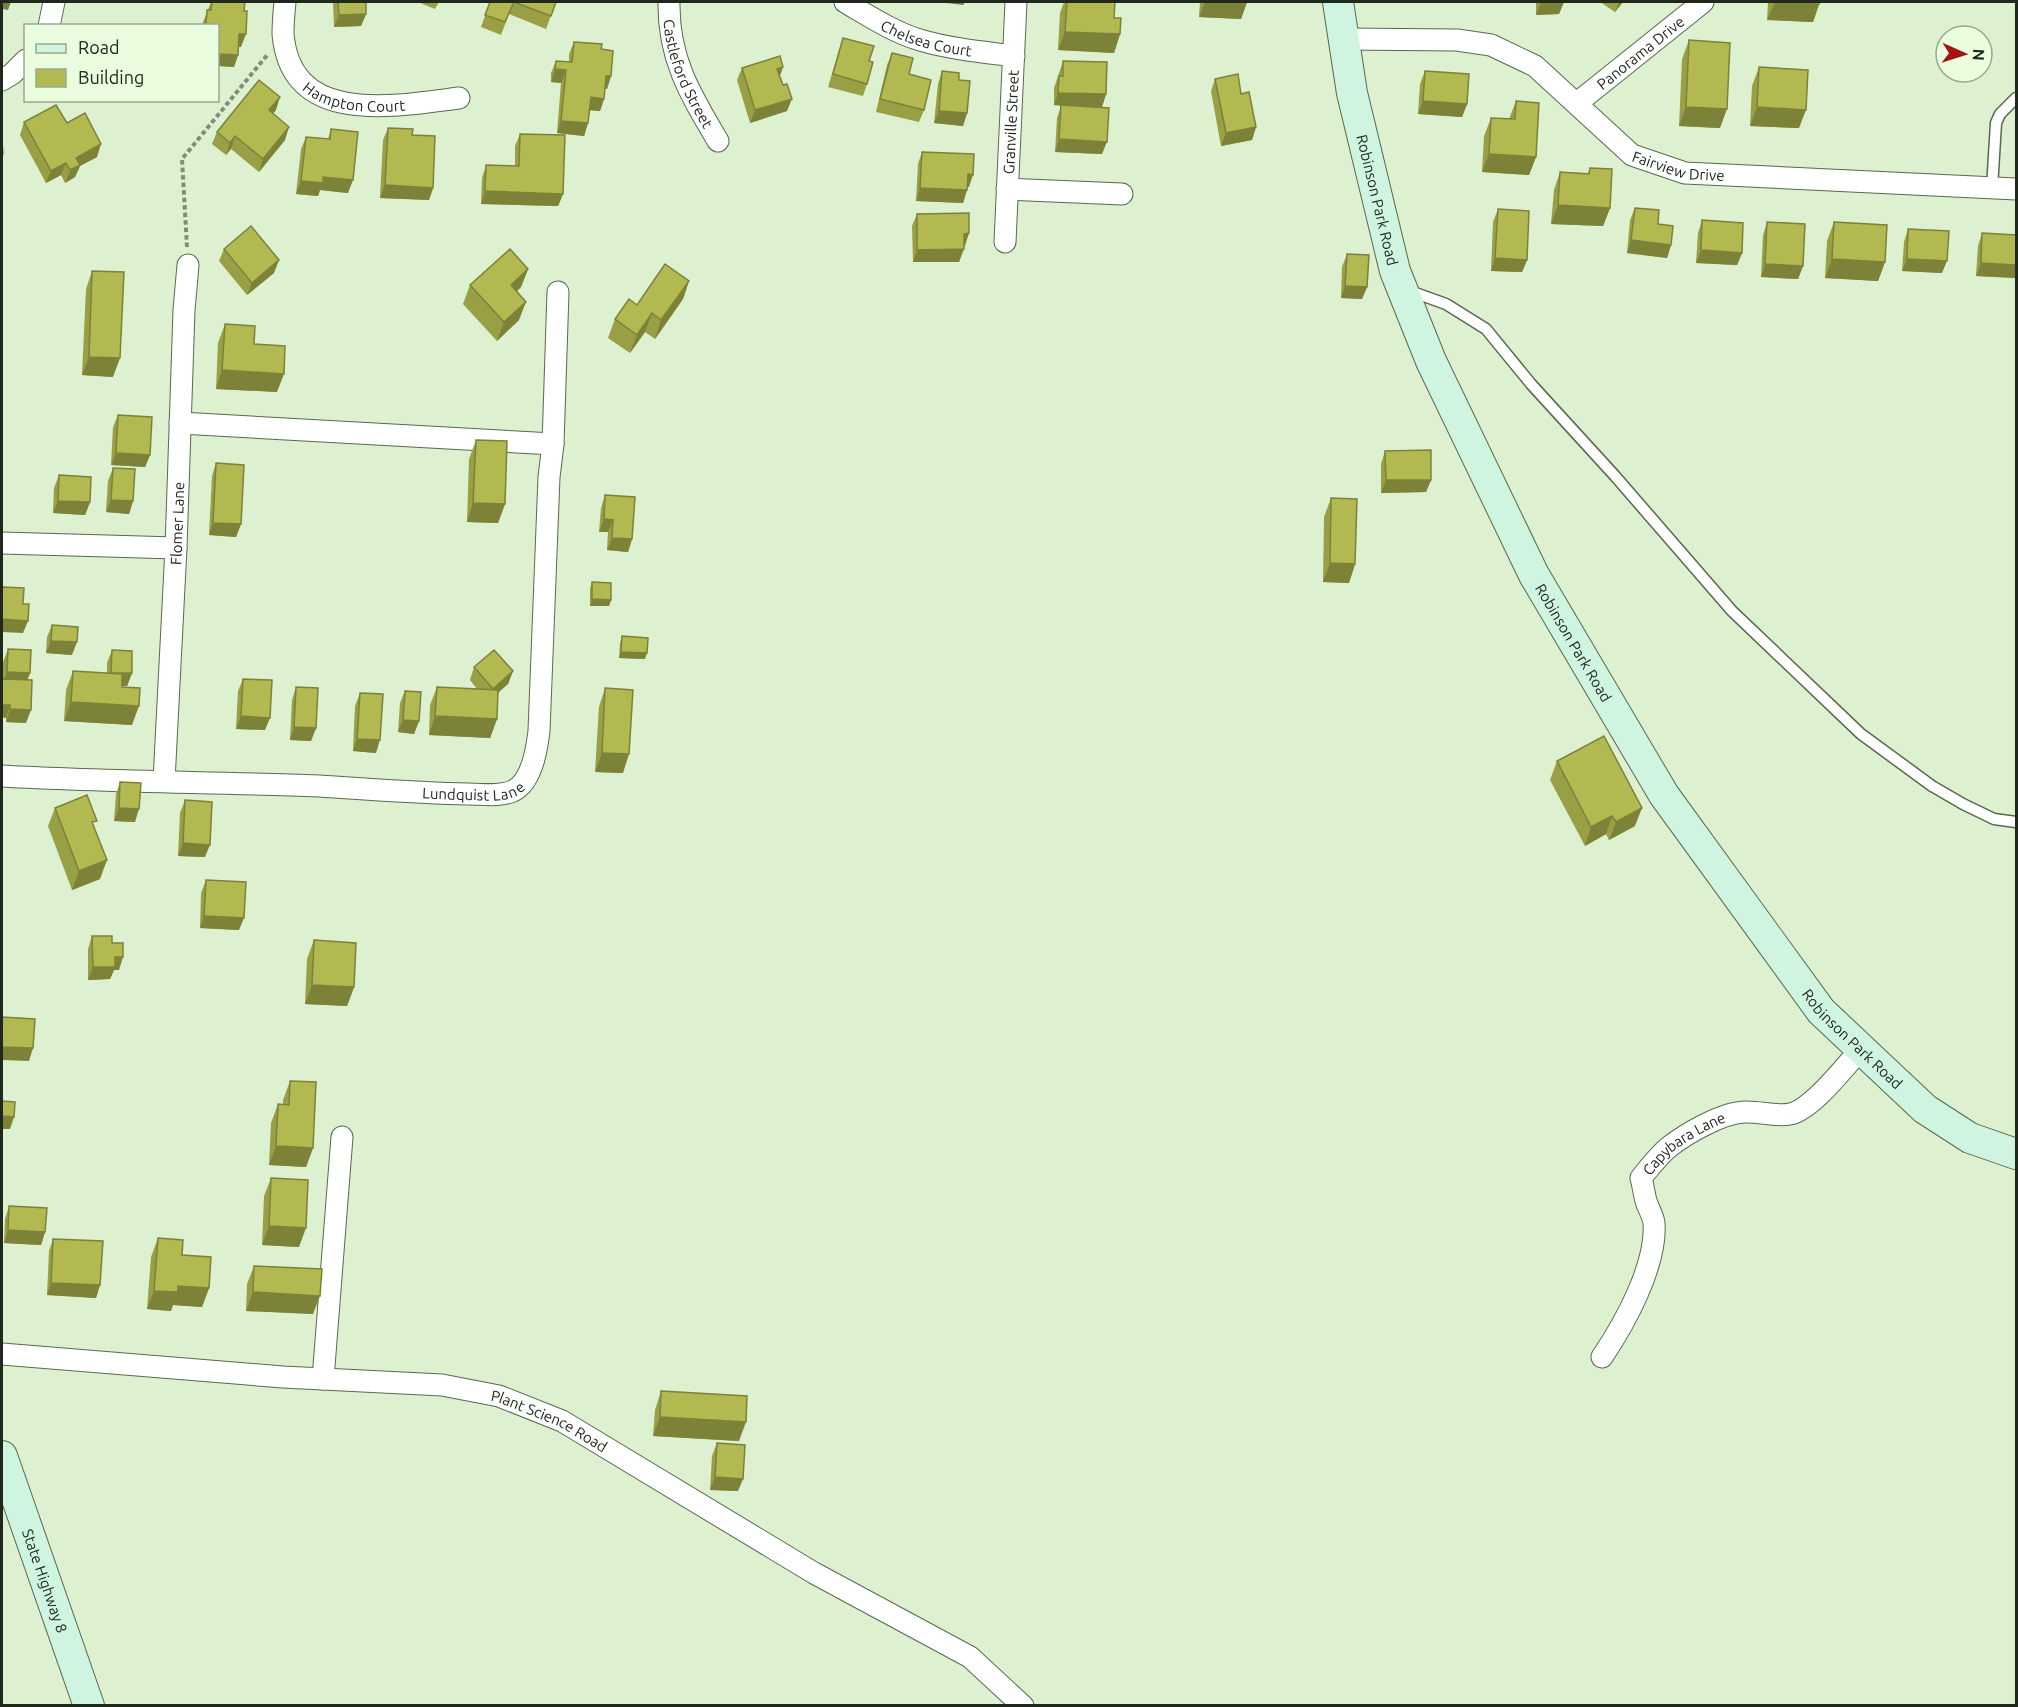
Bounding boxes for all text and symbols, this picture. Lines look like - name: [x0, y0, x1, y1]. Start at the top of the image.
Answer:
- street label: Panorama Drive: [1593, 12, 1687, 92]
- street label: Chelsea Court: [878, 16, 973, 59]
- street label: Castleford Street: [661, 18, 717, 131]
- legend: [24, 24, 219, 102]
- north arrow: [1934, 24, 1994, 84]
- text: Road: [78, 37, 120, 57]
- text: N: [1970, 48, 1988, 61]
- text: Building: [78, 67, 144, 87]
- street label: Granville Street: [1000, 70, 1021, 175]
- street label: Hampton Court: [300, 78, 406, 114]
- street label: Robinson Park Road: [1354, 133, 1402, 267]
- street label: Fairview Drive: [1630, 147, 1725, 183]
- street label: Flomer Lane: [167, 481, 187, 565]
- street label: Robinson Park Road: [1532, 580, 1615, 705]
- street label: Lundquist Lane: [422, 778, 528, 803]
- street label: Robinson Park Road: [1799, 986, 1906, 1092]
- street label: Capybara Lane: [1639, 1108, 1727, 1178]
- street label: Plant Science Road: [490, 1386, 611, 1455]
- street label: State Highway 8: [19, 1526, 71, 1635]

